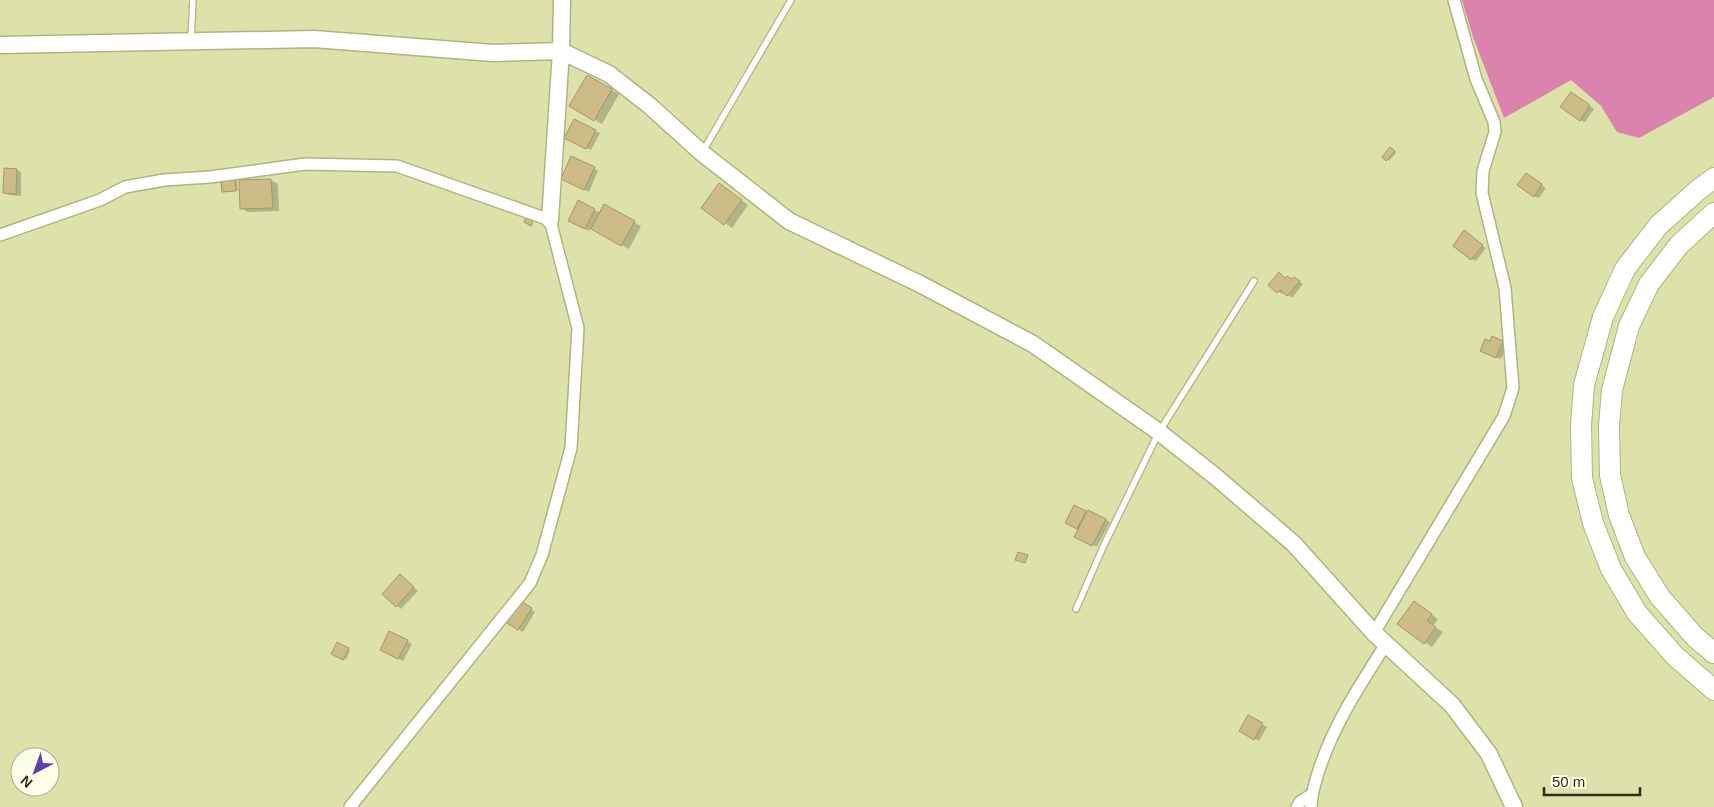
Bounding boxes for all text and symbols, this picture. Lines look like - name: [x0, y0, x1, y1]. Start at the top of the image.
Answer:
- north arrow: [10, 747, 60, 797]
- scale bar: [1544, 764, 1640, 796]
- text: N: [17, 772, 36, 791]
- text: 50 m: [1552, 773, 1585, 790]

